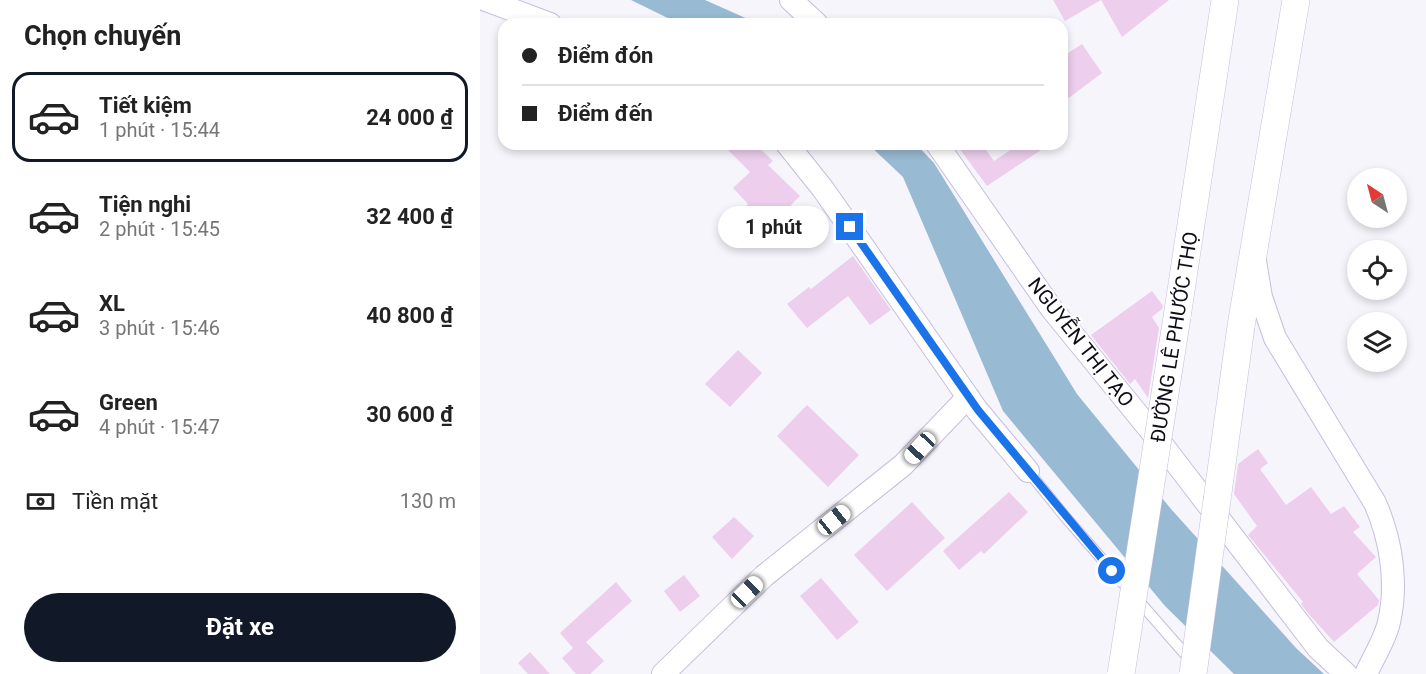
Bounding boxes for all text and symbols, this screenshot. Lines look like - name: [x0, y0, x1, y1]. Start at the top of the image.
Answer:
- text: Chọn chuyến: [24, 20, 181, 52]
- text: Điểm đón: [558, 43, 653, 68]
- icon: car: [27, 90, 81, 144]
- text: Tiết kiệm: [99, 93, 192, 118]
- text: Điểm đến: [558, 101, 653, 126]
- text: 24 000 ₫: [366, 105, 453, 130]
- text: 1 phút · 15:44: [99, 118, 220, 142]
- north arrow: [1347, 168, 1407, 228]
- map controls: [1347, 168, 1407, 372]
- icon: car: [27, 189, 81, 243]
- text: Tiện nghi: [99, 192, 191, 217]
- text: 32 400 ₫: [366, 204, 453, 229]
- callout: 1 phút: [718, 206, 829, 248]
- route end: [836, 213, 863, 240]
- text: 1 phút: [745, 215, 802, 239]
- text: 2 phút · 15:45: [99, 217, 220, 241]
- street label: ĐƯỜNG LÊ PHƯỚC THỌ: [1145, 230, 1203, 444]
- button: locate: [1347, 240, 1407, 300]
- street label: NGUYỄN THỊ TẠO: [1023, 272, 1140, 411]
- icon: car: [27, 288, 81, 342]
- text: XL: [99, 291, 125, 316]
- text: 40 800 ₫: [366, 303, 453, 328]
- button: layers: [1347, 312, 1407, 372]
- text: 3 phút · 15:46: [99, 316, 220, 340]
- icon: car: [27, 387, 81, 441]
- text: Green: [99, 390, 158, 415]
- text: 30 600 ₫: [366, 402, 453, 427]
- text: 4 phút · 15:47: [99, 415, 220, 439]
- car: [901, 429, 939, 467]
- icon: cash: [24, 485, 57, 518]
- text: Tiền mặt: [72, 489, 158, 514]
- text: 130 m: [400, 489, 456, 513]
- car: [814, 502, 854, 538]
- route start: [1098, 557, 1125, 584]
- car: [728, 573, 766, 611]
- button: Đặt xe: [24, 593, 456, 662]

